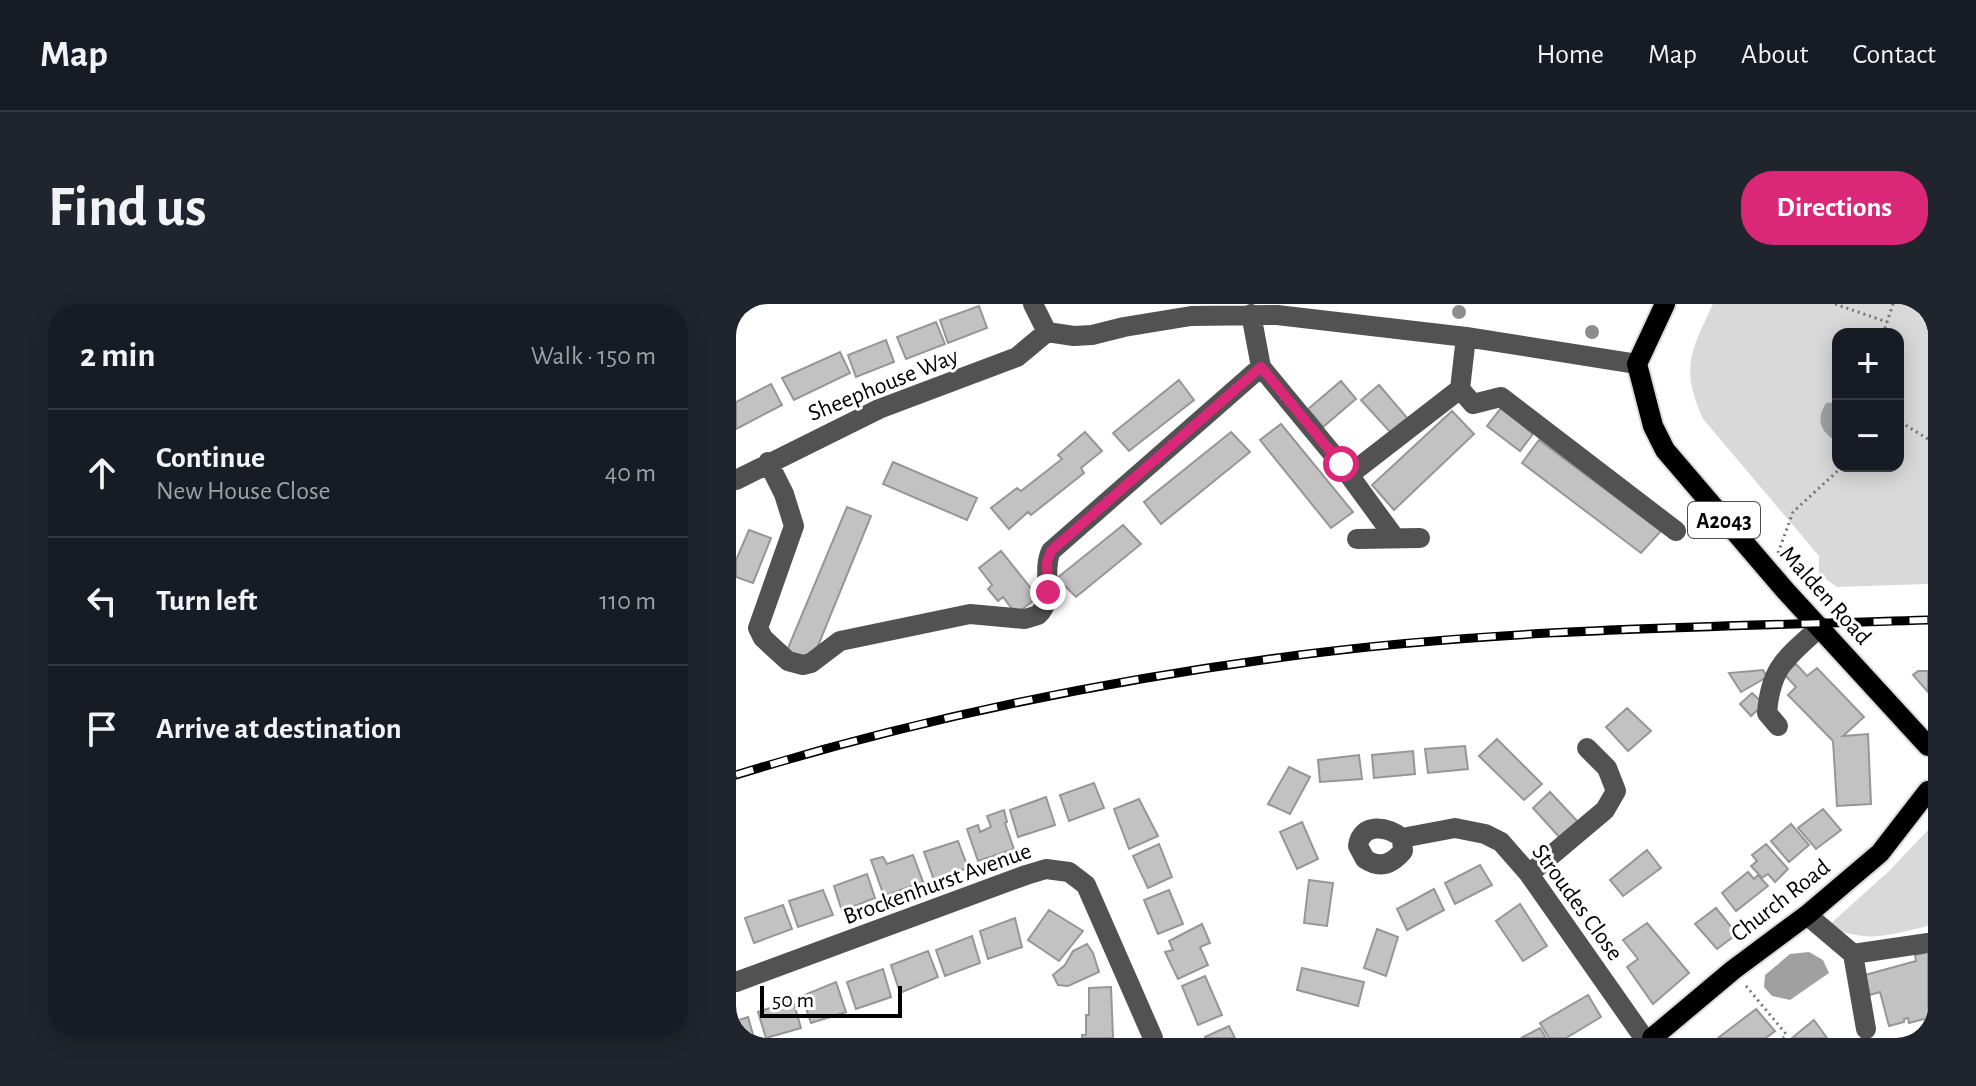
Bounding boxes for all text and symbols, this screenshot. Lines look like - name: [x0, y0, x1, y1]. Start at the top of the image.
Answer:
- text: Map: [40, 36, 108, 74]
- text: Home: [1537, 41, 1604, 69]
- text: Map: [1648, 41, 1697, 69]
- text: About: [1741, 41, 1809, 69]
- text: Contact: [1853, 41, 1936, 69]
- button: Directions: [1741, 171, 1928, 245]
- text: Find us: [48, 180, 206, 236]
- map controls: [1832, 328, 1904, 472]
- button: +: [1832, 328, 1904, 400]
- text: 2 min: [80, 339, 155, 373]
- text: Walk · 150 m: [531, 343, 656, 369]
- street label: Sheephouse Way: [805, 344, 962, 426]
- button: −: [1832, 400, 1904, 472]
- text: Continue: [156, 443, 265, 473]
- route start: [1323, 446, 1359, 482]
- icon: ahead: [80, 451, 124, 495]
- text: 40 m: [605, 460, 656, 486]
- text: New House Close: [156, 478, 331, 504]
- road number: A2043: [1688, 502, 1760, 538]
- street label: Malden Road: [1775, 542, 1875, 650]
- route end: [1030, 574, 1066, 610]
- icon: left: [80, 579, 124, 623]
- text: Turn left: [156, 586, 257, 616]
- text: 110 m: [599, 588, 656, 614]
- icon: arrive: [80, 707, 124, 751]
- text: Arrive at destination: [156, 714, 402, 744]
- street label: Brockenhurst Avenue: [840, 839, 1035, 929]
- street label: Stroudes Close: [1527, 840, 1627, 965]
- street label: Church Road: [1727, 855, 1835, 947]
- scale bar: [760, 982, 902, 1018]
- text: 50 m: [772, 989, 814, 1011]

